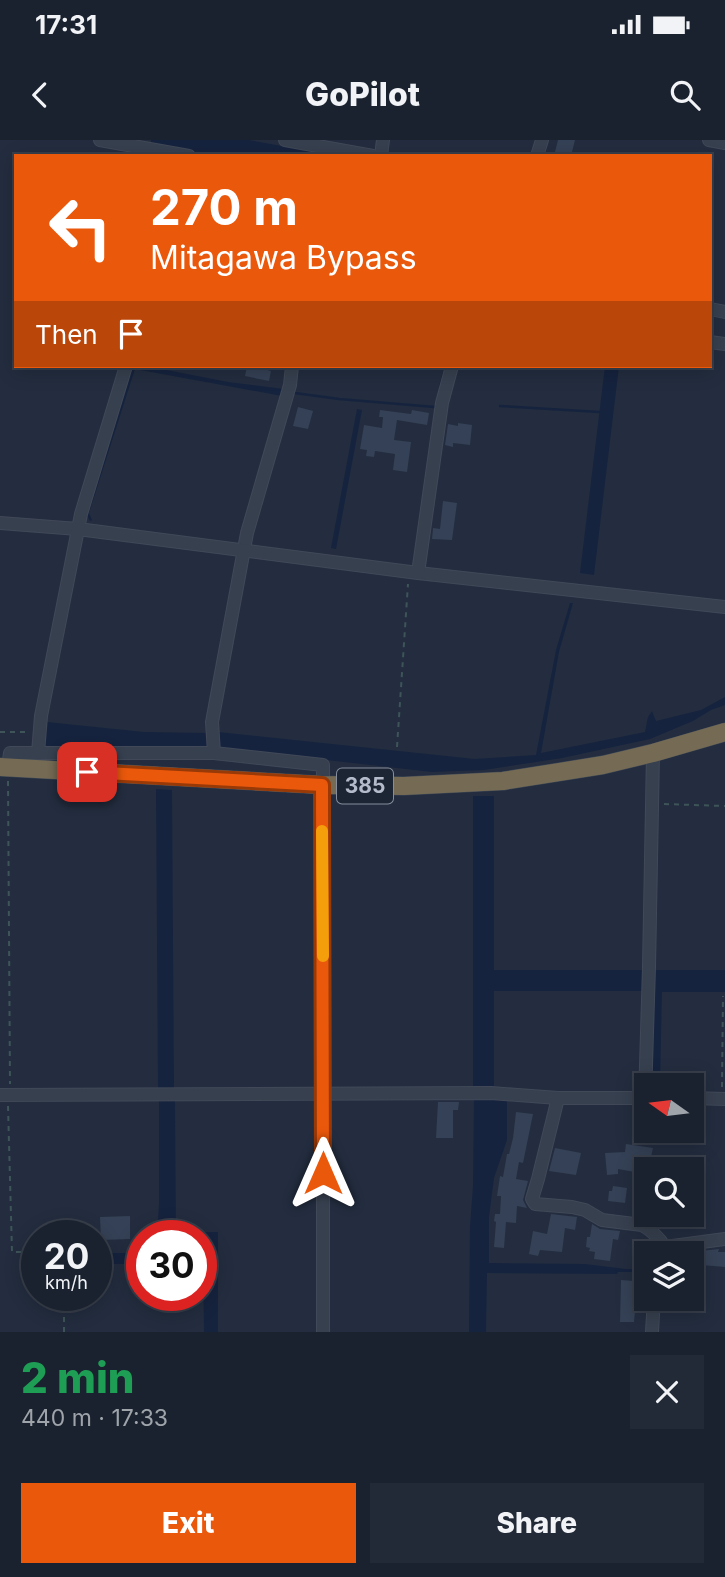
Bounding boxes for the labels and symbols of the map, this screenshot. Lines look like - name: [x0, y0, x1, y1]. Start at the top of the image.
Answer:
- pin: [57, 742, 117, 802]
- road number: 385: [337, 768, 393, 804]
- north arrow: [634, 1073, 704, 1143]
- position arrow: [286, 1136, 360, 1210]
- speed limit sign: 30: [126, 1220, 217, 1311]

